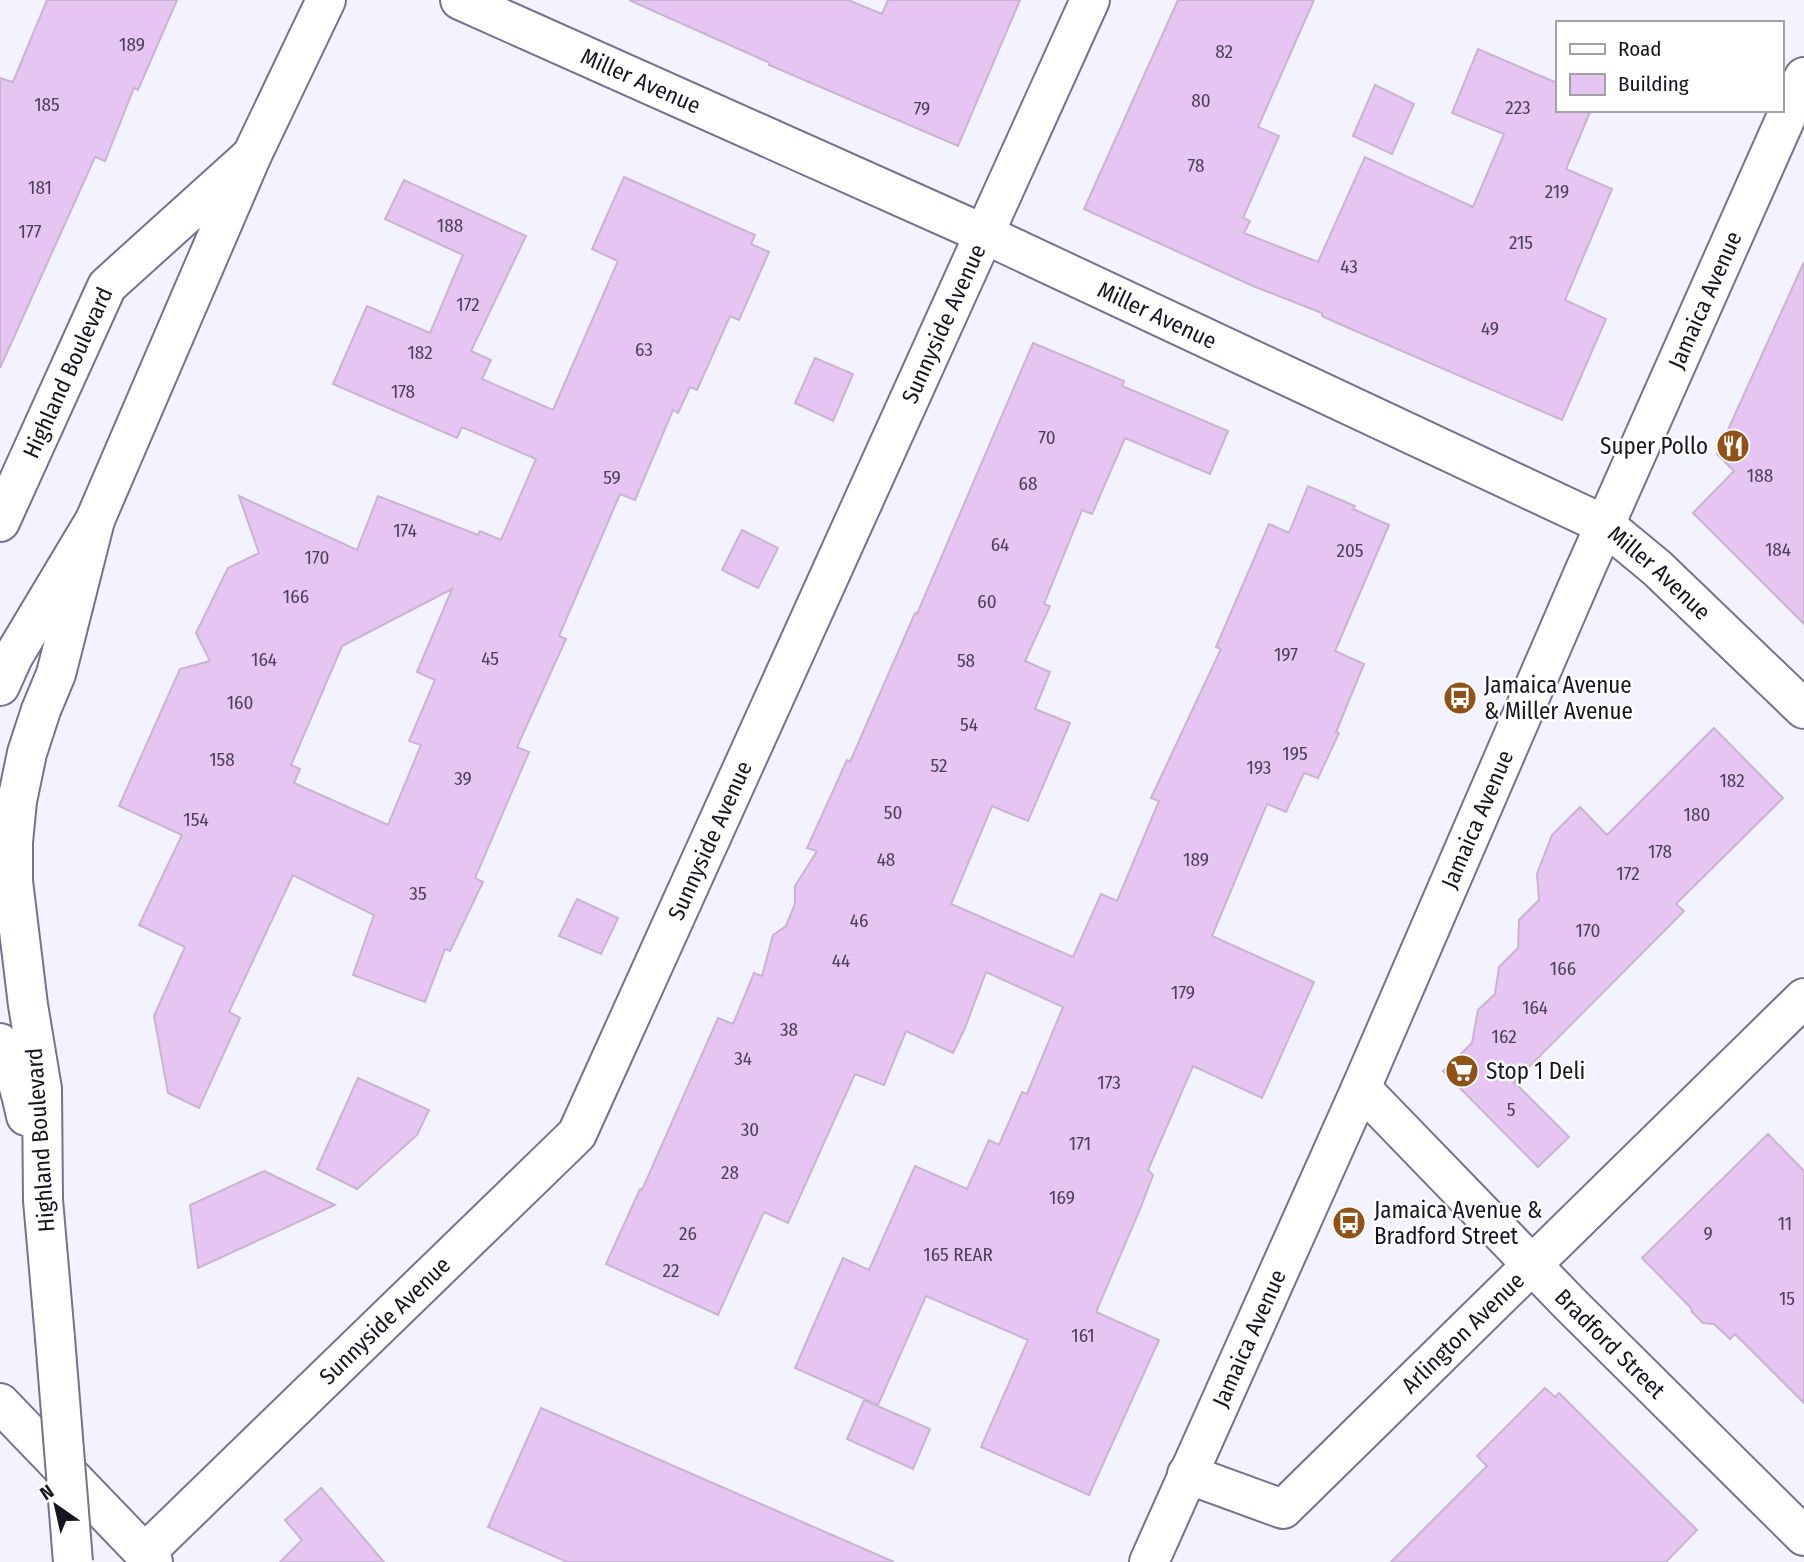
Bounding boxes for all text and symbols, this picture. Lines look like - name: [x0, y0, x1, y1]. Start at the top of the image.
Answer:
- legend: [1556, 21, 1783, 112]
- house number: 189: [119, 33, 145, 56]
- text: Road: [1618, 36, 1662, 62]
- house number: 82: [1215, 40, 1233, 63]
- street label: Miller Avenue: [577, 42, 705, 120]
- text: Building: [1618, 71, 1689, 97]
- house number: 80: [1191, 89, 1211, 112]
- house number: 185: [34, 93, 60, 116]
- house number: 223: [1505, 96, 1531, 119]
- house number: 79: [914, 97, 930, 120]
- house number: 78: [1188, 154, 1204, 177]
- house number: 181: [28, 176, 52, 199]
- house number: 219: [1545, 180, 1569, 203]
- house number: 188: [437, 214, 463, 237]
- house number: 177: [19, 220, 42, 243]
- street label: Jamaica Avenue: [1662, 227, 1748, 373]
- house number: 215: [1509, 231, 1533, 254]
- street label: Sunnyside Avenue: [895, 240, 992, 408]
- house number: 43: [1340, 255, 1358, 278]
- street label: Miller Avenue: [1093, 275, 1221, 355]
- street label: Highland Boulevard: [17, 283, 119, 463]
- house number: 172: [456, 293, 480, 316]
- house number: 49: [1481, 317, 1499, 340]
- house number: 63: [635, 338, 653, 361]
- house number: 182: [407, 341, 433, 364]
- house number: 178: [391, 380, 415, 403]
- house number: 70: [1038, 426, 1056, 449]
- restaurant icon: Super Pollo: [1714, 427, 1752, 465]
- place label: Super Pollo: [1600, 432, 1708, 460]
- house number: 188: [1747, 464, 1773, 487]
- house number: 59: [603, 466, 621, 489]
- house number: 68: [1019, 472, 1037, 495]
- house number: 174: [393, 519, 417, 542]
- street label: Miller Avenue: [1602, 519, 1716, 626]
- house number: 64: [991, 533, 1009, 556]
- house number: 184: [1765, 538, 1791, 561]
- house number: 205: [1337, 539, 1364, 562]
- house number: 170: [305, 546, 329, 569]
- house number: 166: [283, 585, 309, 608]
- house number: 60: [977, 590, 997, 613]
- house number: 197: [1274, 643, 1298, 666]
- house number: 45: [481, 647, 499, 670]
- house number: 164: [251, 648, 277, 671]
- house number: 58: [957, 649, 975, 672]
- place label: Jamaica Avenue & Miller Avenue: [1484, 671, 1633, 725]
- bus stop icon: Jamaica Avenue & Miller Avenue: [1441, 679, 1479, 717]
- house number: 160: [227, 691, 253, 714]
- house number: 54: [960, 713, 978, 736]
- house number: 195: [1282, 742, 1308, 765]
- street label: Jamaica Avenue: [1435, 746, 1519, 893]
- house number: 158: [209, 748, 235, 771]
- house number: 52: [931, 754, 947, 777]
- house number: 193: [1247, 756, 1271, 779]
- street label: Sunnyside Avenue: [662, 757, 758, 924]
- house number: 39: [454, 767, 472, 790]
- house number: 182: [1719, 769, 1745, 792]
- house number: 50: [884, 801, 902, 824]
- house number: 180: [1684, 803, 1710, 826]
- house number: 154: [183, 808, 209, 831]
- house number: 178: [1648, 840, 1672, 863]
- house number: 48: [877, 848, 895, 871]
- house number: 189: [1183, 848, 1209, 871]
- house number: 172: [1616, 862, 1640, 885]
- house number: 35: [409, 882, 427, 905]
- house number: 46: [850, 909, 868, 932]
- house number: 170: [1576, 919, 1600, 942]
- house number: 44: [832, 949, 850, 972]
- house number: 166: [1550, 957, 1576, 980]
- house number: 179: [1171, 981, 1195, 1004]
- house number: 164: [1522, 996, 1548, 1019]
- house number: 38: [780, 1018, 798, 1041]
- house number: 162: [1491, 1025, 1517, 1048]
- street label: Highland Boulevard: [20, 1047, 60, 1233]
- house number: 34: [734, 1047, 752, 1070]
- supermarket icon: Stop 1 Deli: [1443, 1052, 1481, 1090]
- place label: Stop 1 Deli: [1486, 1057, 1585, 1085]
- house number: 173: [1097, 1071, 1121, 1094]
- house number: 5: [1507, 1098, 1515, 1121]
- house number: 30: [741, 1118, 759, 1141]
- house number: 171: [1069, 1132, 1091, 1155]
- house number: 28: [721, 1161, 739, 1184]
- house number: 169: [1049, 1186, 1075, 1209]
- place label: Jamaica Avenue & Bradford Street: [1374, 1196, 1542, 1250]
- bus stop icon: Jamaica Avenue & Bradford Street: [1330, 1204, 1368, 1242]
- house number: 11: [1778, 1212, 1792, 1235]
- house number: 26: [679, 1222, 697, 1245]
- house number: 9: [1703, 1222, 1713, 1245]
- house number: 165 REAR: [923, 1243, 993, 1266]
- street label: Sunnyside Avenue: [313, 1251, 456, 1390]
- house number: 22: [663, 1259, 679, 1282]
- street label: Jamaica Avenue: [1206, 1265, 1292, 1412]
- street label: Arlington Avenue: [1396, 1266, 1530, 1399]
- street label: Bradford Street: [1549, 1283, 1671, 1405]
- house number: 15: [1779, 1287, 1795, 1310]
- house number: 161: [1071, 1324, 1095, 1347]
- north arrow: [21, 1471, 91, 1541]
- text: N: [36, 1480, 58, 1505]

